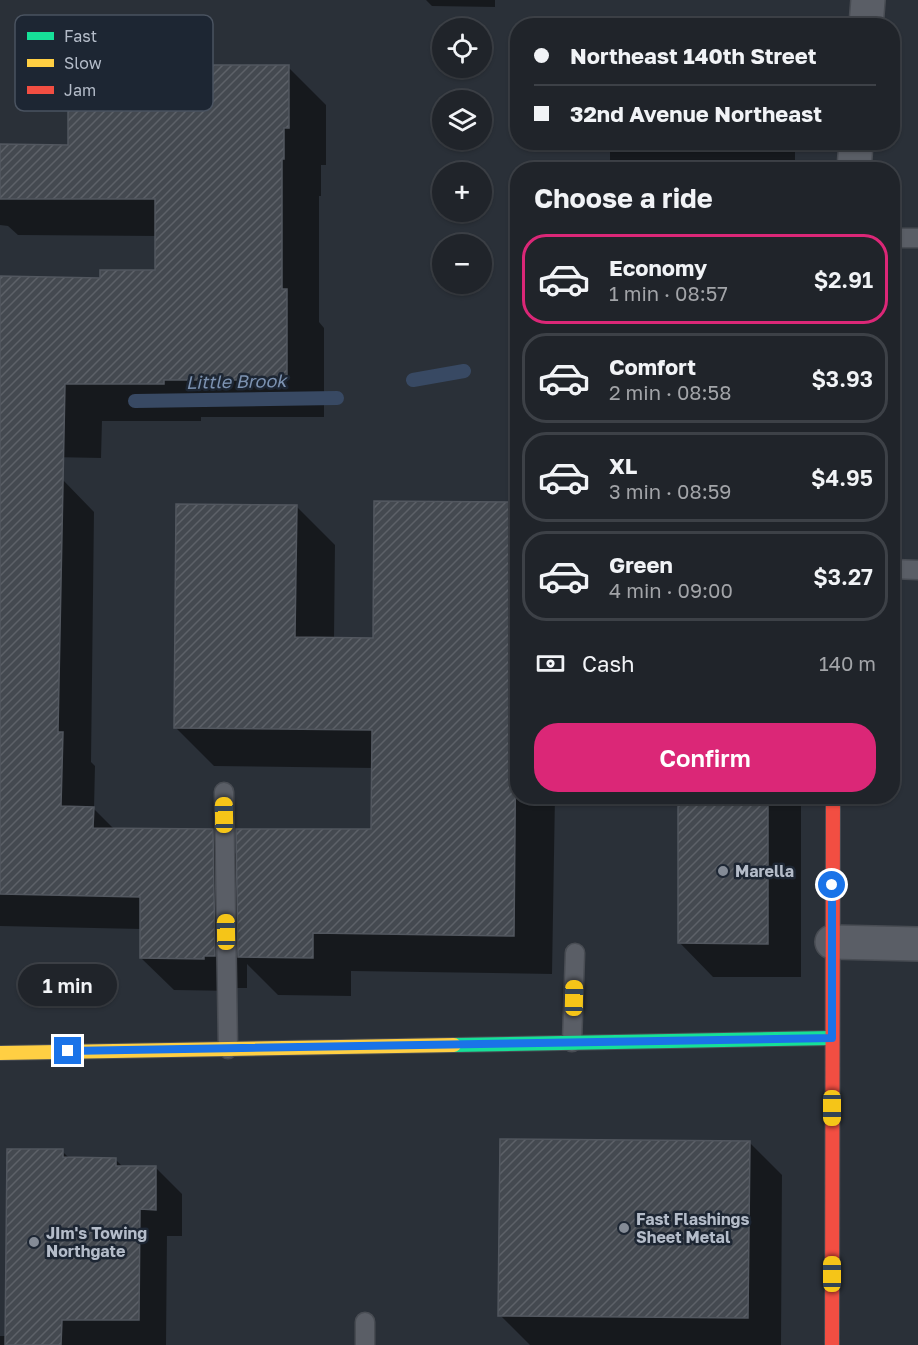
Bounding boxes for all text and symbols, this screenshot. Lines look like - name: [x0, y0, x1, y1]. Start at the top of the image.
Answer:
- legend: [15, 15, 213, 111]
- map controls: [432, 18, 492, 294]
- button: locate: [432, 18, 492, 78]
- text: Fast: [64, 26, 97, 46]
- text: Northeast 140th Street: [570, 42, 817, 69]
- text: Slow: [64, 53, 102, 73]
- text: Jam: [64, 80, 96, 100]
- button: layers: [432, 90, 492, 150]
- text: 32nd Avenue Northeast: [570, 100, 822, 127]
- button: +: [432, 162, 492, 222]
- text: Choose a ride: [534, 182, 713, 214]
- button: −: [432, 234, 492, 294]
- icon: car: [537, 252, 591, 306]
- text: Economy: [609, 254, 707, 281]
- text: $2.91: [814, 266, 873, 293]
- text: 1 min · 08:57: [609, 281, 728, 305]
- icon: car: [537, 351, 591, 405]
- text: Comfort: [609, 353, 696, 380]
- text: $3.93: [811, 365, 873, 392]
- water label: Little Brook: [186, 369, 288, 393]
- text: 2 min · 08:58: [609, 380, 731, 404]
- icon: car: [537, 450, 591, 504]
- text: XL: [609, 452, 637, 479]
- text: $4.95: [811, 464, 873, 491]
- text: 3 min · 08:59: [609, 479, 731, 503]
- icon: car: [537, 549, 591, 603]
- text: Green: [609, 551, 673, 578]
- text: $3.27: [813, 563, 873, 590]
- text: 4 min · 09:00: [609, 578, 733, 602]
- icon: cash: [534, 647, 567, 680]
- text: Cash: [582, 650, 635, 677]
- text: 140 m: [819, 651, 876, 675]
- button: Confirm: [534, 723, 876, 792]
- car: [215, 797, 233, 833]
- place label: Marella: [735, 861, 794, 881]
- marker: Marella: [716, 864, 730, 878]
- route start: [818, 871, 845, 898]
- car: [217, 914, 235, 950]
- callout: 1 min: [19, 964, 118, 1006]
- text: 1 min: [42, 973, 93, 997]
- car: [565, 980, 583, 1016]
- route end: [54, 1037, 81, 1064]
- car: [823, 1090, 841, 1126]
- place label: Fast Flashings Sheet Metal: [636, 1209, 749, 1247]
- marker: Fast Flashings Sheet Metal: [617, 1221, 631, 1235]
- place label: JIm's Towing Northgate: [46, 1223, 147, 1261]
- marker: JIm's Towing Northgate: [27, 1235, 41, 1249]
- car: [823, 1256, 841, 1292]

